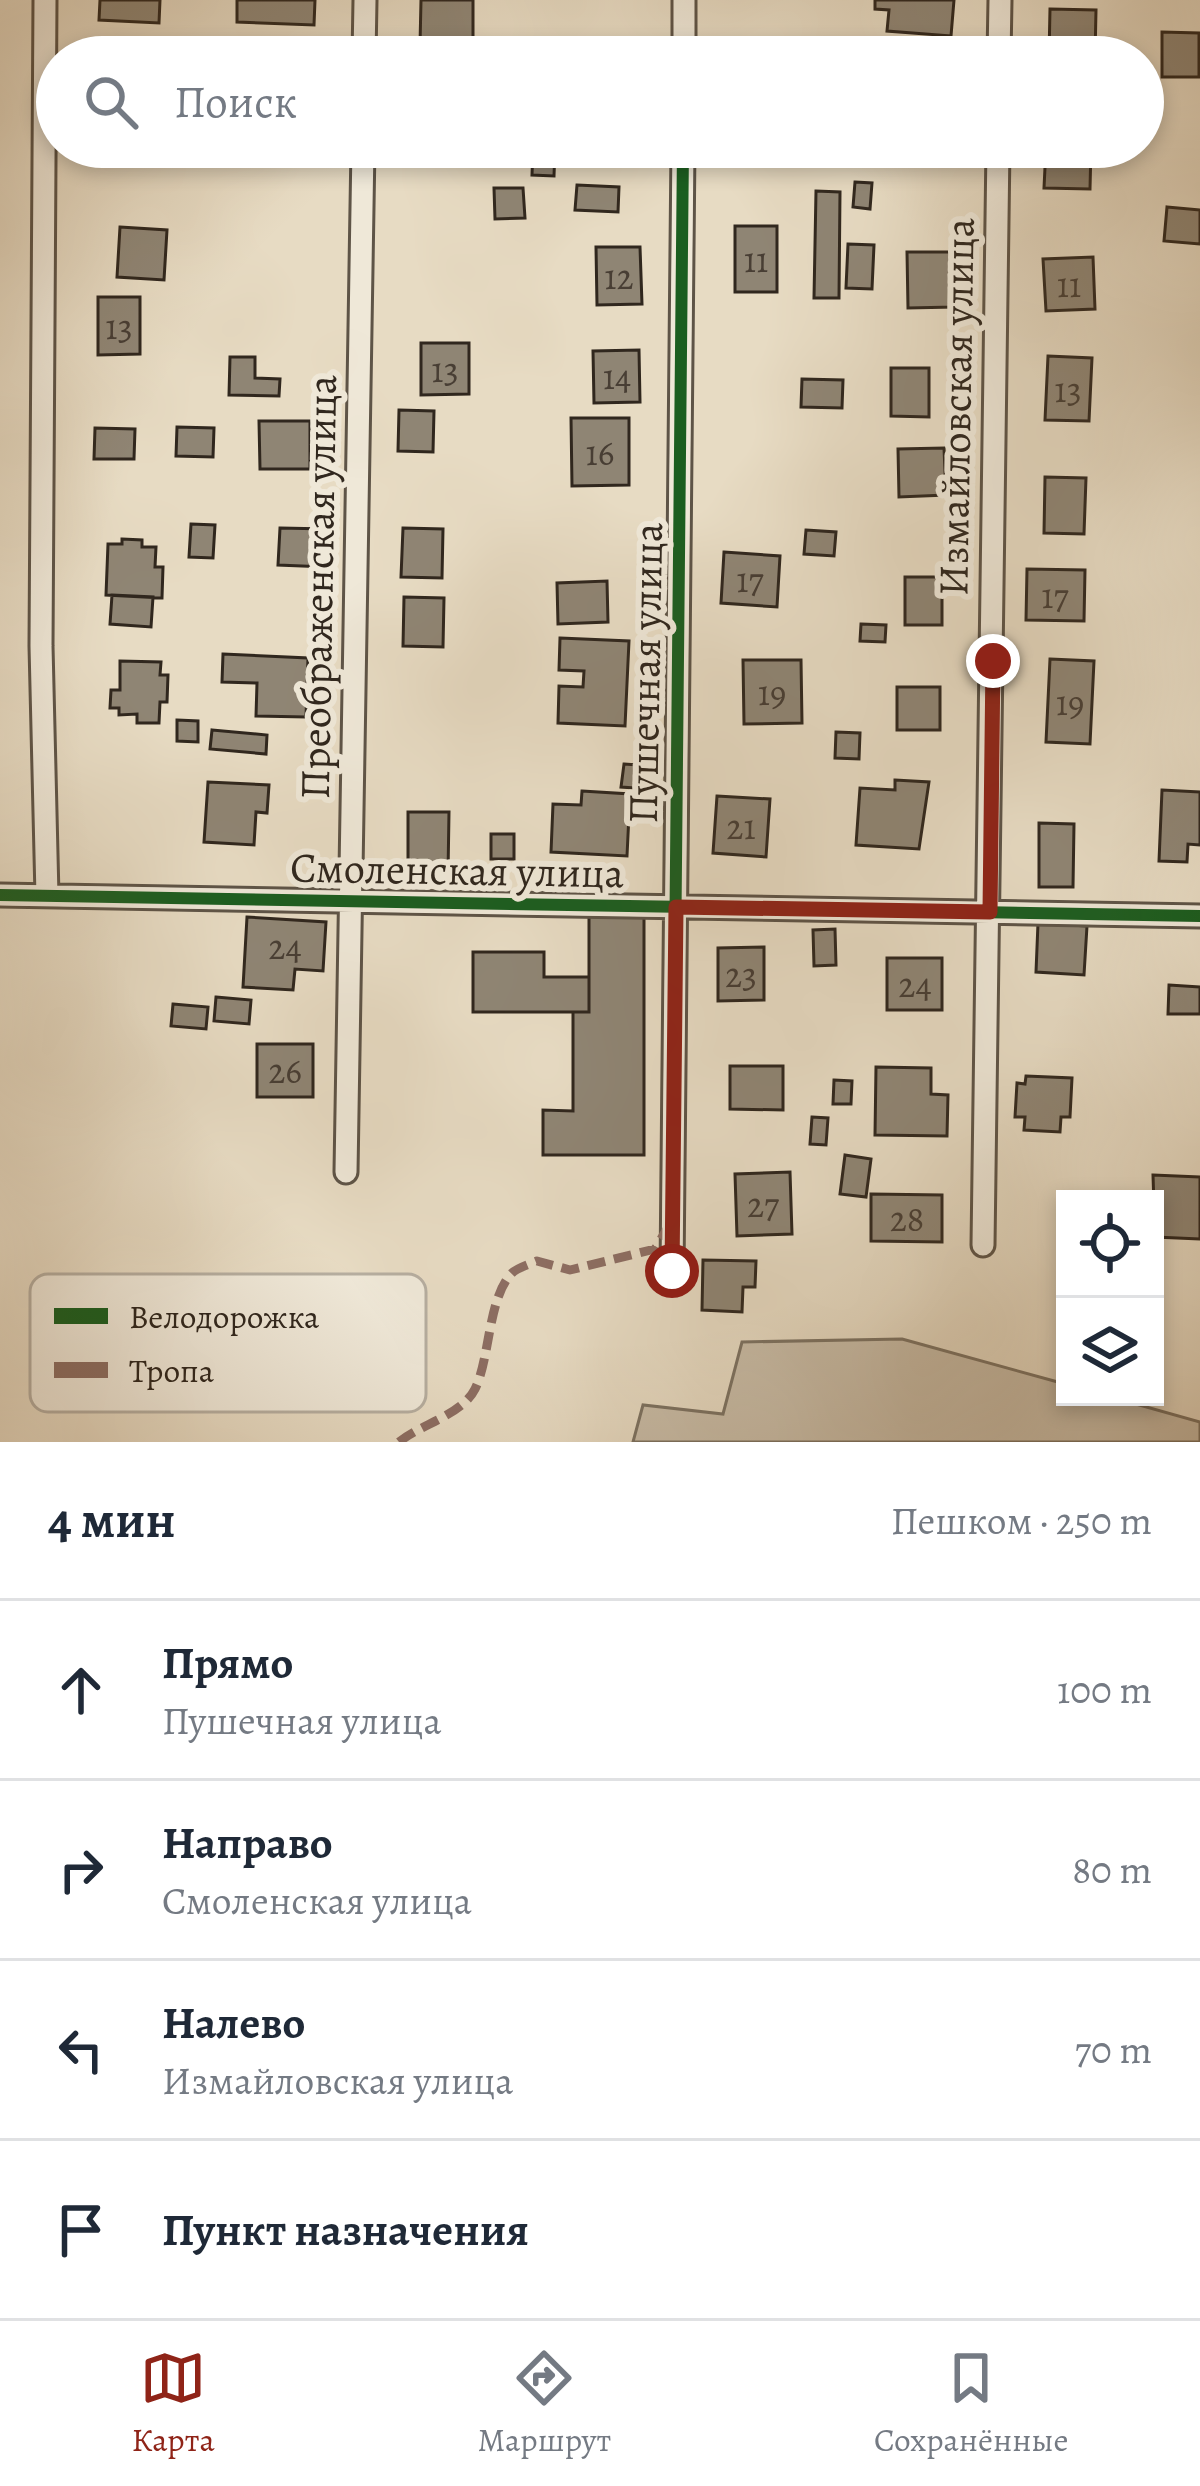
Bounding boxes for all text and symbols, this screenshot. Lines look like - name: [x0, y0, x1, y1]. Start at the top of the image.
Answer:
- search box: [36, 36, 1164, 168]
- icon: search: [78, 69, 144, 135]
- text: Поиск: [174, 71, 297, 133]
- street label: Измайловская улица: [924, 217, 988, 597]
- house number: 11: [744, 235, 768, 284]
- house number: 12: [604, 252, 634, 301]
- house number: 11: [1057, 260, 1081, 309]
- house number: 13: [105, 302, 133, 351]
- house number: 13: [431, 345, 459, 394]
- house number: 14: [603, 352, 631, 401]
- house number: 13: [1054, 365, 1082, 414]
- street label: Преображенская улица: [286, 374, 350, 800]
- house number: 16: [586, 428, 614, 477]
- street label: Пушечная улица: [614, 521, 676, 824]
- house number: 17: [736, 555, 765, 604]
- house number: 17: [1041, 571, 1070, 620]
- route end: [966, 634, 1020, 688]
- house number: 19: [758, 668, 786, 717]
- house number: 19: [1056, 678, 1084, 727]
- house number: 21: [726, 802, 756, 851]
- street label: Смоленская улица: [290, 839, 625, 901]
- house number: 24: [268, 922, 302, 971]
- house number: 23: [725, 950, 757, 999]
- house number: 24: [898, 960, 932, 1009]
- house number: 26: [268, 1046, 302, 1095]
- house number: 27: [747, 1180, 780, 1229]
- map controls: [1056, 1190, 1164, 1406]
- button: locate: [1056, 1190, 1164, 1298]
- house number: 28: [890, 1194, 924, 1243]
- route start: [645, 1244, 699, 1298]
- legend: [30, 1274, 426, 1412]
- text: Велодорожка: [129, 1294, 320, 1339]
- button: layers: [1056, 1298, 1164, 1406]
- text: Тропа: [129, 1348, 215, 1393]
- text: 4 мин: [48, 1485, 176, 1555]
- text: Пешком · 250 m: [891, 1494, 1152, 1547]
- text: Прямо: [162, 1632, 293, 1694]
- icon: ahead: [48, 1657, 114, 1723]
- text: 100 m: [1057, 1663, 1152, 1716]
- text: Пушечная улица: [162, 1694, 441, 1747]
- text: Направо: [162, 1812, 333, 1874]
- icon: right: [48, 1837, 114, 1903]
- text: 80 m: [1072, 1843, 1152, 1896]
- text: Смоленская улица: [162, 1874, 472, 1927]
- text: Налево: [162, 1992, 305, 2054]
- icon: left: [48, 2017, 114, 2083]
- text: 70 m: [1075, 2023, 1152, 2076]
- text: Измайловская улица: [162, 2054, 513, 2107]
- icon: arrive: [48, 2197, 114, 2263]
- text: Пункт назначения: [162, 2199, 529, 2261]
- tab: Карта: [131, 2345, 215, 2462]
- tab: Маршрут: [477, 2345, 611, 2462]
- tab: Сохранённые: [874, 2345, 1069, 2462]

